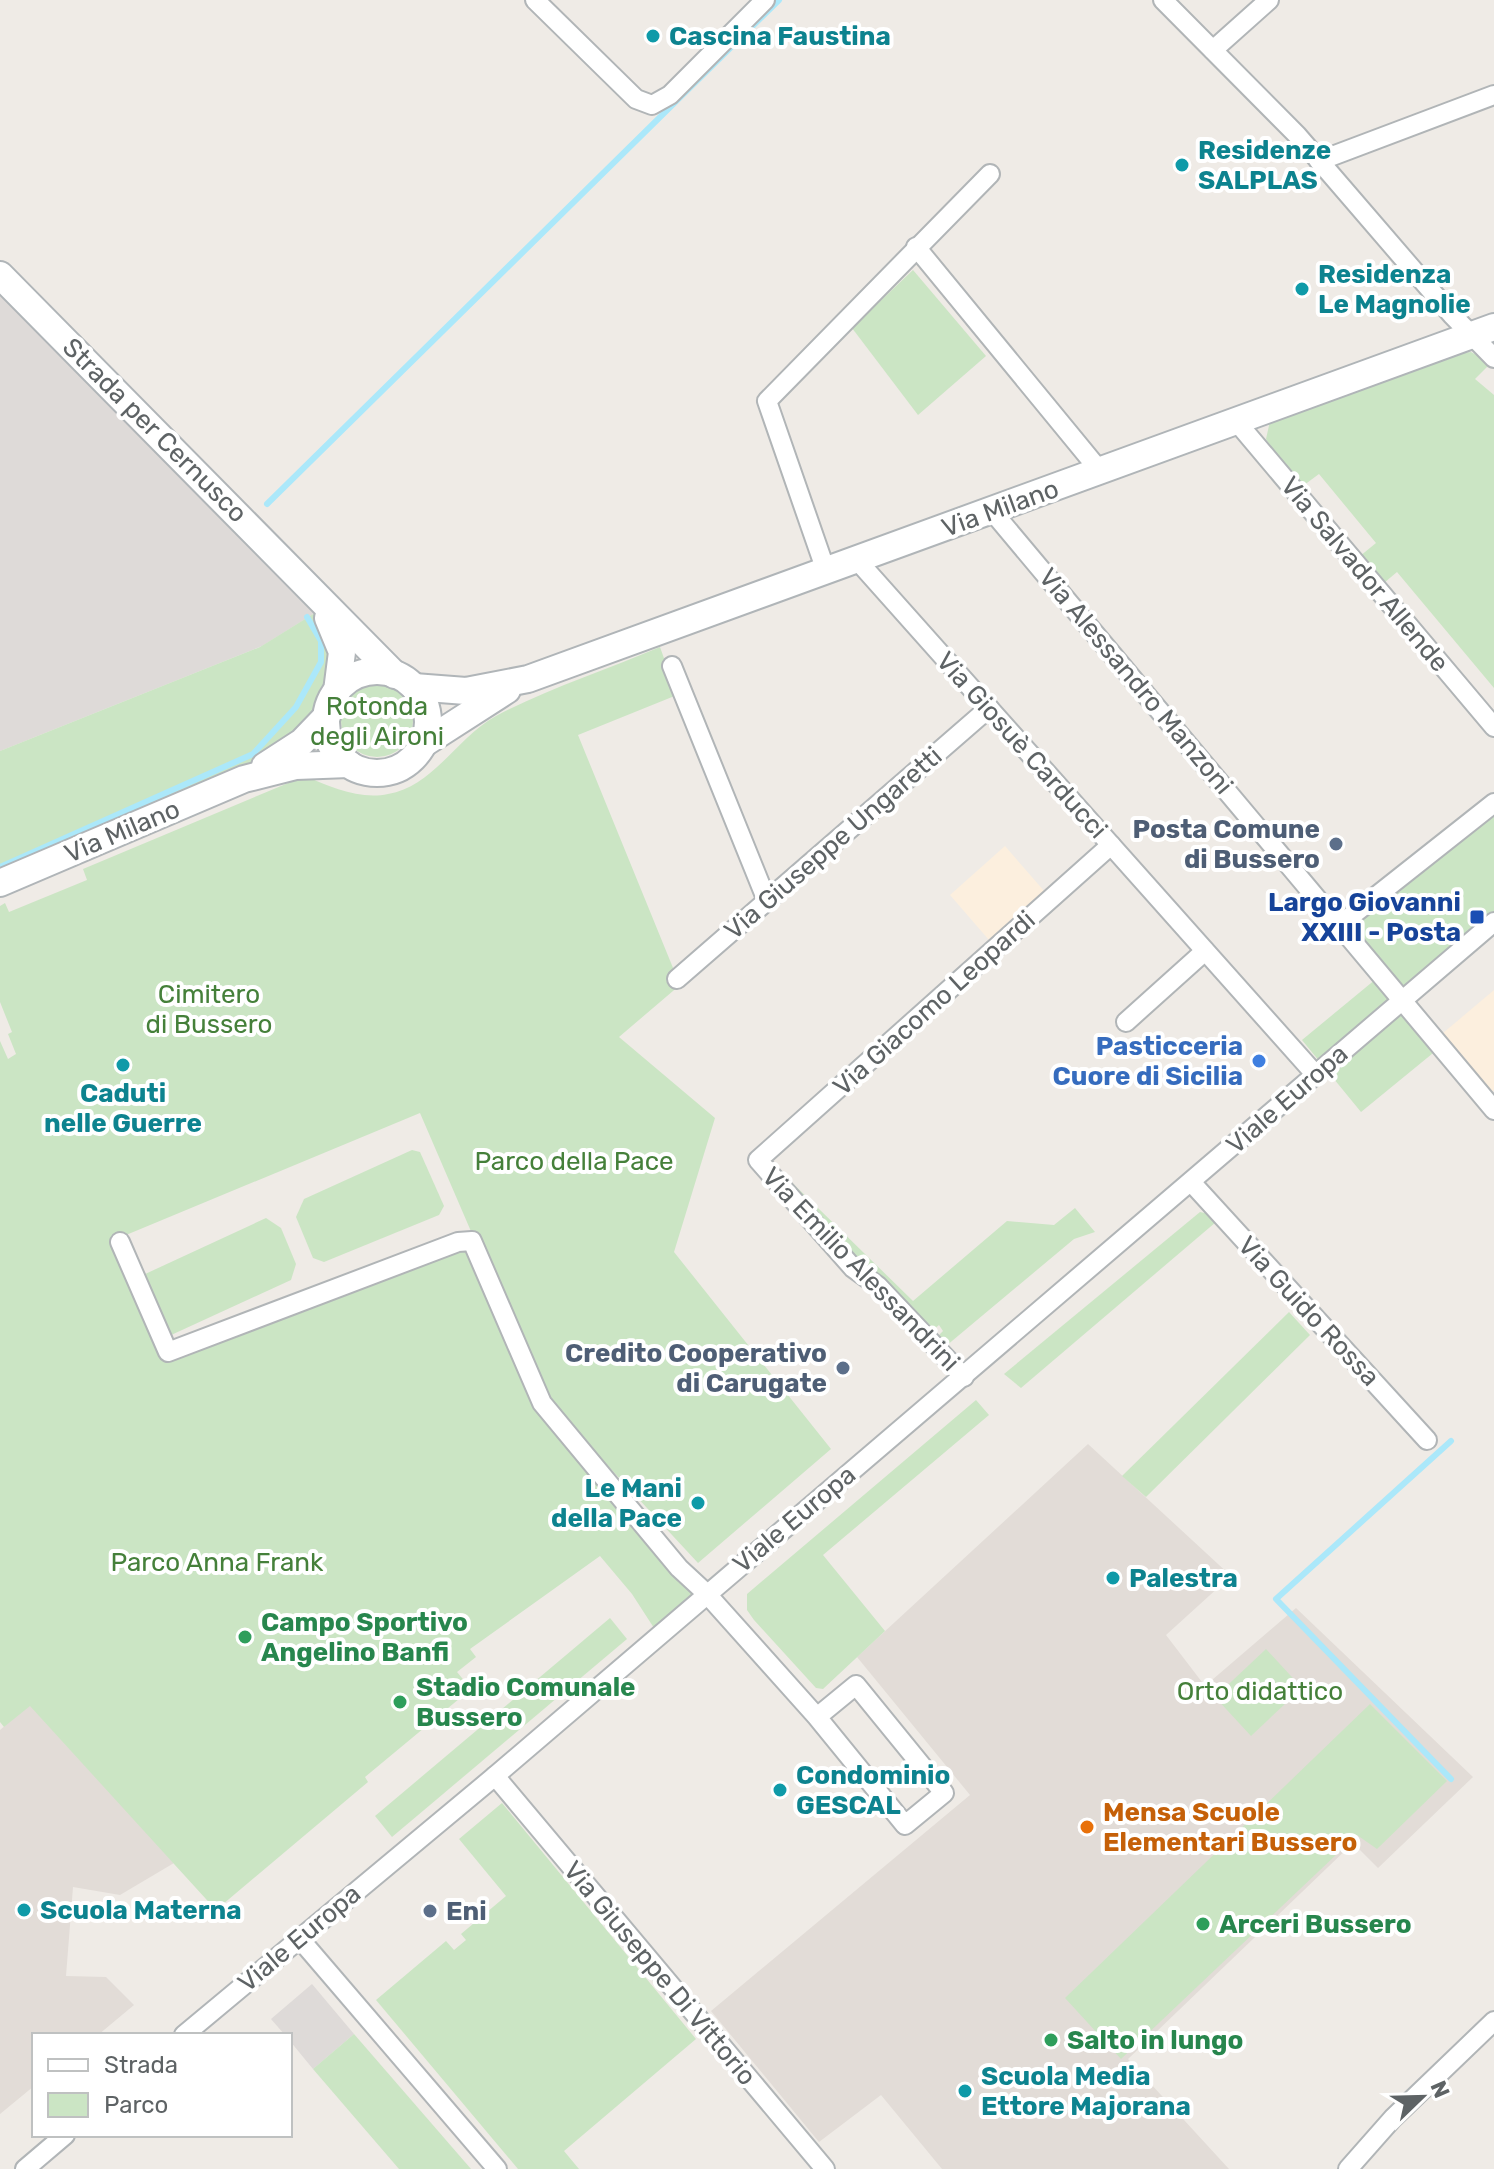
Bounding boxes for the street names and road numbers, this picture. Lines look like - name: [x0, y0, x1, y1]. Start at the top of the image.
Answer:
- street label: Strada per Cernusco: [56, 332, 253, 529]
- street label: Via Salvador Allende: [1274, 471, 1455, 678]
- street label: Via Milano: [937, 473, 1063, 544]
- street label: Via Alessandro Manzoni: [1032, 562, 1239, 801]
- street label: Via Giosuè Carducci: [930, 646, 1113, 845]
- street label: Via Giuseppe Ungaretti: [718, 741, 948, 946]
- street label: Via Milano: [60, 793, 185, 870]
- street label: Via Giacomo Leopardi: [827, 905, 1042, 1102]
- street label: Viale Europa: [1220, 1038, 1354, 1160]
- street label: Via Emilio Alessandrini: [755, 1161, 966, 1378]
- street label: Via Guido Rossa: [1231, 1230, 1386, 1393]
- street label: Viale Europa: [727, 1459, 862, 1580]
- street label: Via Giuseppe Di Vittorio: [557, 1855, 762, 2092]
- street label: Viale Europa: [232, 1878, 367, 1999]

